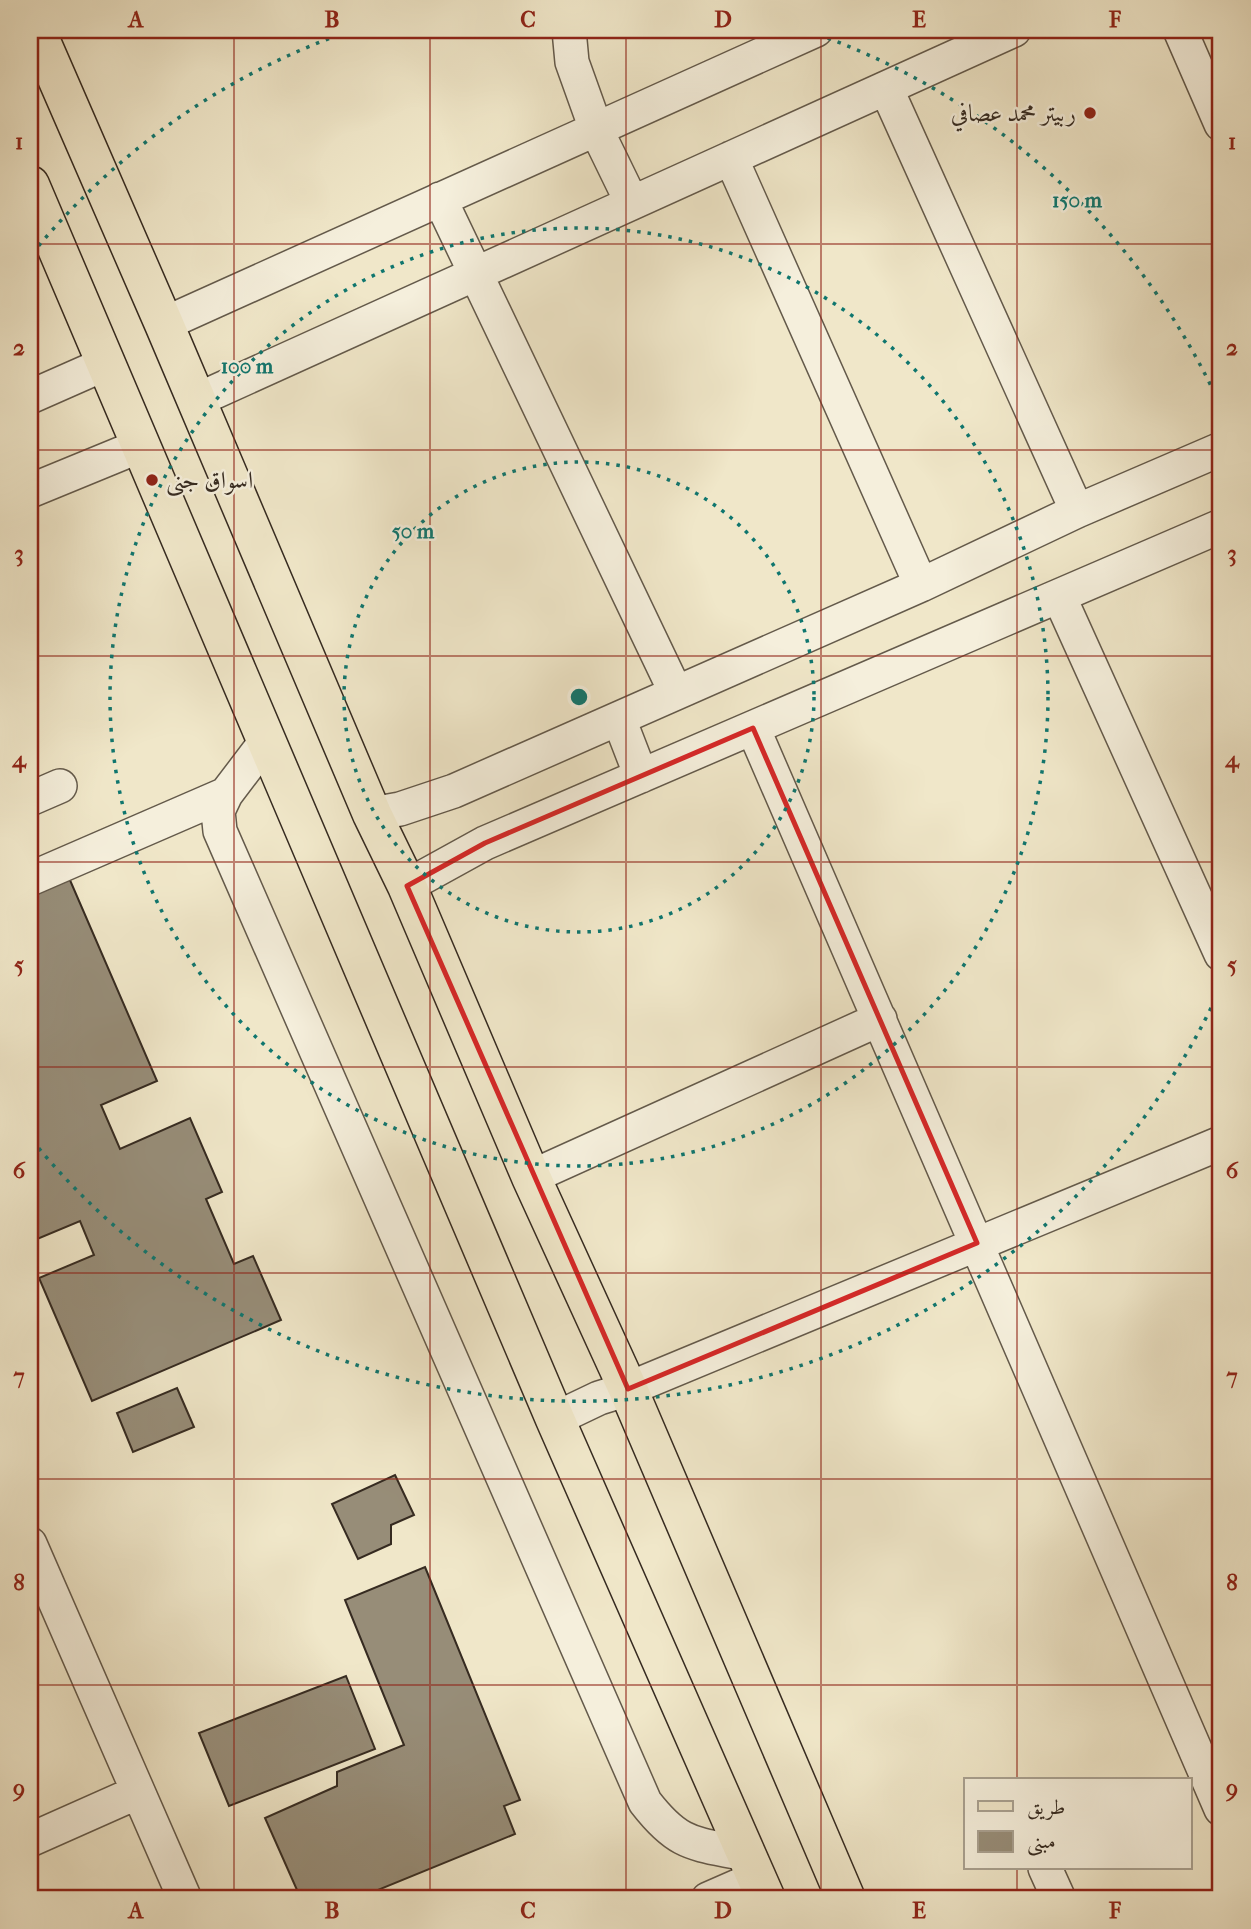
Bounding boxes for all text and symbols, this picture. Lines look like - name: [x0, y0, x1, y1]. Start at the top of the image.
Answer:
- text: A: [127, 6, 145, 33]
- text: B: [325, 6, 340, 33]
- text: C: [520, 6, 536, 33]
- text: D: [714, 6, 732, 33]
- text: E: [912, 6, 926, 33]
- text: F: [1108, 6, 1122, 33]
- place label: ربيتر محمد عصافي: [951, 99, 1076, 132]
- marker: ربيتر محمد عصافي: [1082, 105, 1098, 121]
- text: 1: [15, 128, 23, 155]
- text: 1: [1228, 128, 1236, 155]
- text: 150 m: [1052, 188, 1103, 212]
- text: 2: [13, 334, 25, 361]
- text: 2: [1226, 334, 1238, 361]
- text: 100 m: [221, 354, 274, 378]
- place label: اسواق جنى: [166, 466, 253, 497]
- marker: اسواق جنى: [144, 472, 160, 488]
- text: 50 m: [392, 519, 435, 543]
- text: 3: [14, 540, 24, 567]
- text: 3: [1227, 540, 1237, 567]
- centre of rings: [567, 685, 591, 709]
- text: 4: [11, 746, 27, 773]
- text: 4: [1224, 746, 1240, 773]
- text: 5: [14, 951, 24, 978]
- text: 5: [1227, 951, 1237, 978]
- text: 6: [13, 1157, 26, 1184]
- text: 6: [1226, 1157, 1239, 1184]
- text: 7: [12, 1363, 25, 1390]
- text: 7: [1225, 1363, 1238, 1390]
- text: 8: [13, 1569, 25, 1596]
- text: 8: [1226, 1569, 1238, 1596]
- text: 9: [12, 1775, 25, 1802]
- text: 9: [1225, 1775, 1238, 1802]
- legend: [964, 1778, 1192, 1870]
- text: طريق: [1027, 1795, 1065, 1820]
- text: مبنى: [1027, 1829, 1056, 1856]
- text: A: [127, 1897, 145, 1924]
- text: B: [325, 1897, 340, 1924]
- text: C: [520, 1897, 536, 1924]
- text: D: [714, 1897, 732, 1924]
- text: E: [912, 1897, 926, 1924]
- text: F: [1108, 1897, 1122, 1924]

